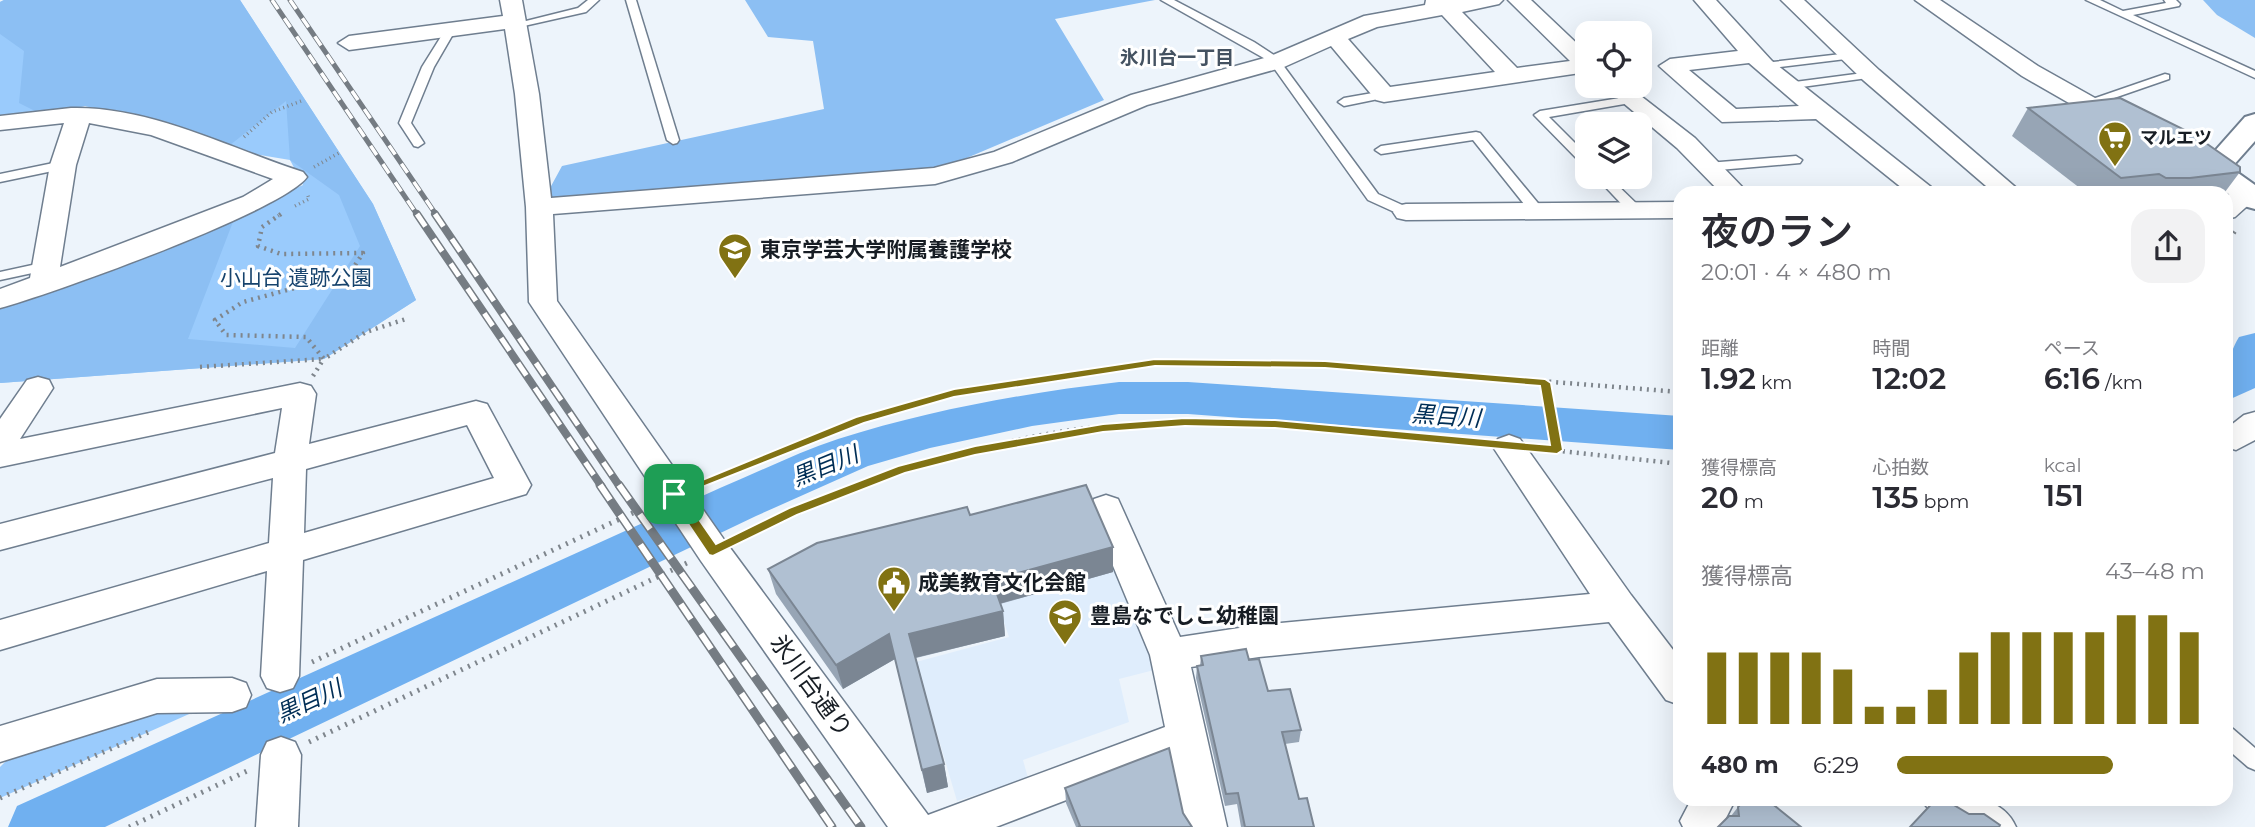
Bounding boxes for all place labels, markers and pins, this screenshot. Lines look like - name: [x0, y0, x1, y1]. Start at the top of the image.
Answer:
- supermarket icon: マルエツ: [2096, 119, 2134, 168]
- place label: マルエツ: [2140, 127, 2212, 149]
- school or university icon: 東京学芸大学附属養護学校: [716, 231, 754, 280]
- place label: 東京学芸大学附属養護学校: [760, 237, 1012, 262]
- pin: [644, 464, 704, 524]
- public building icon: 成美教育文化会館: [875, 564, 913, 613]
- place label: 成美教育文化会館: [918, 570, 1086, 595]
- school or university icon: 豊島なでしこ幼稚園: [1046, 597, 1084, 646]
- place label: 豊島なでしこ幼稚園: [1090, 603, 1279, 628]

